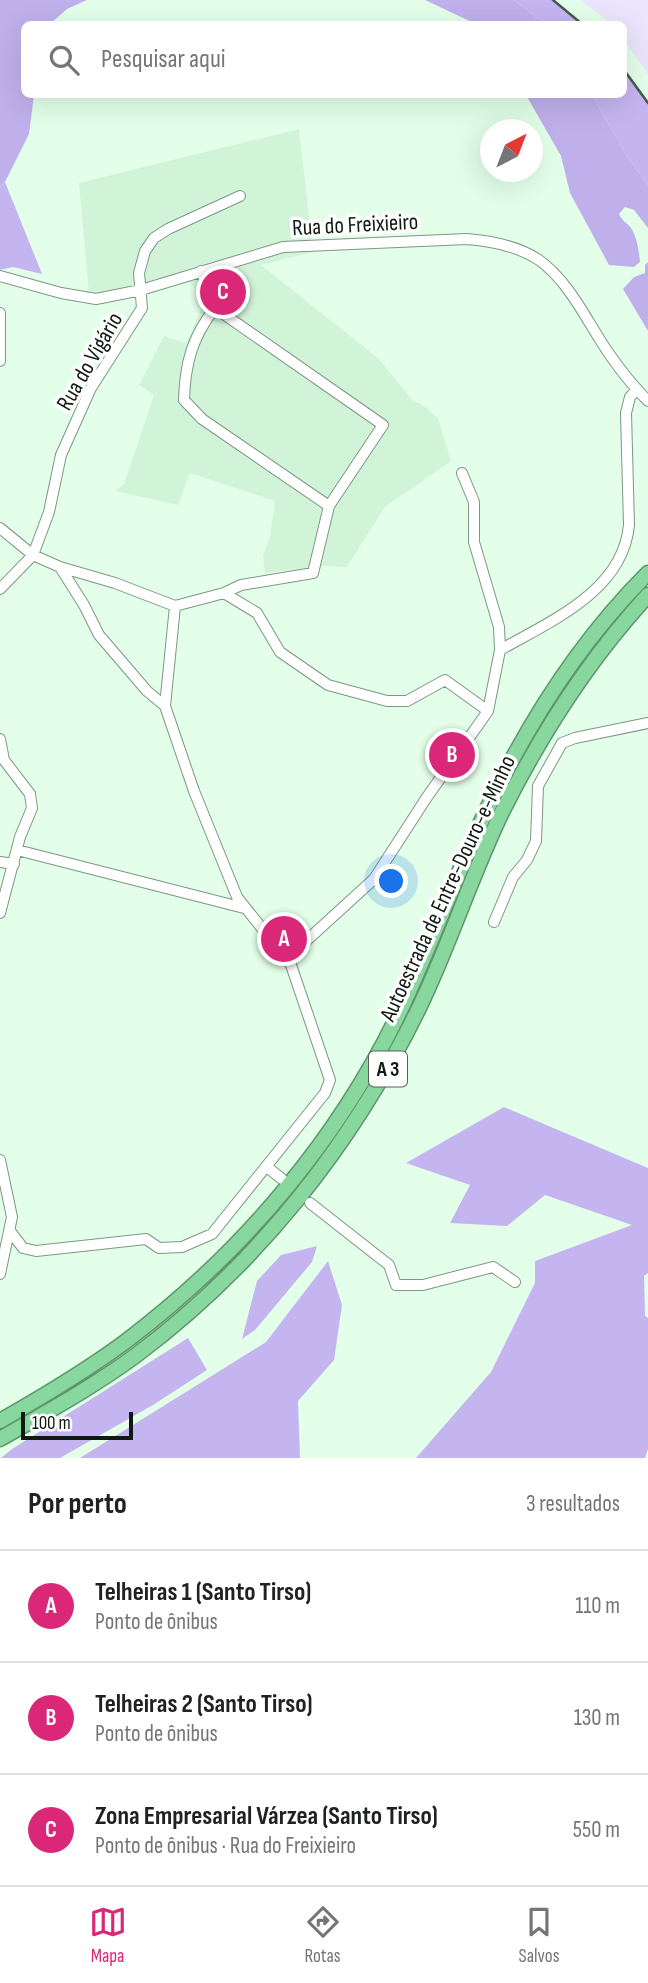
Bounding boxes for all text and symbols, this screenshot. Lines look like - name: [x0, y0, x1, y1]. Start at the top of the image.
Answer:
- search box: [21, 21, 627, 98]
- icon: search: [45, 41, 83, 79]
- text: Pesquisar aqui: [101, 44, 226, 75]
- north arrow: [480, 119, 543, 182]
- street label: Rua do Freixieiro: [291, 208, 419, 242]
- pin: C: [200, 266, 246, 318]
- street label: Rua do Vigário: [51, 308, 129, 415]
- pin: B: [429, 729, 475, 781]
- street label: Autoestrada de Entre-Douro-e-Minho: [373, 751, 522, 1027]
- your location: [374, 864, 408, 898]
- pin: A: [261, 913, 307, 965]
- road number: A 3: [369, 1052, 407, 1086]
- scale bar: [21, 1409, 133, 1441]
- text: 100 m: [32, 1412, 71, 1435]
- text: Por perto: [28, 1486, 127, 1522]
- text: 3 resultados: [526, 1490, 620, 1518]
- text: Telheiras 1 (Santo Tirso): [95, 1577, 311, 1608]
- text: A: [46, 1592, 56, 1620]
- text: 110 m: [575, 1592, 620, 1620]
- text: Ponto de ônibus: [95, 1608, 218, 1636]
- text: Telheiras 2 (Santo Tirso): [95, 1689, 313, 1720]
- text: B: [46, 1704, 56, 1732]
- text: 130 m: [574, 1704, 620, 1732]
- text: Ponto de ônibus: [95, 1720, 218, 1748]
- text: Zona Empresarial Várzea (Santo Tirso): [95, 1801, 438, 1832]
- text: C: [45, 1816, 57, 1844]
- text: 550 m: [573, 1816, 620, 1844]
- text: Ponto de ônibus · Rua do Freixieiro: [95, 1832, 356, 1860]
- tab: Mapa: [89, 1903, 127, 1968]
- tab: Rotas: [304, 1903, 342, 1968]
- tab: Salvos: [519, 1903, 559, 1968]

